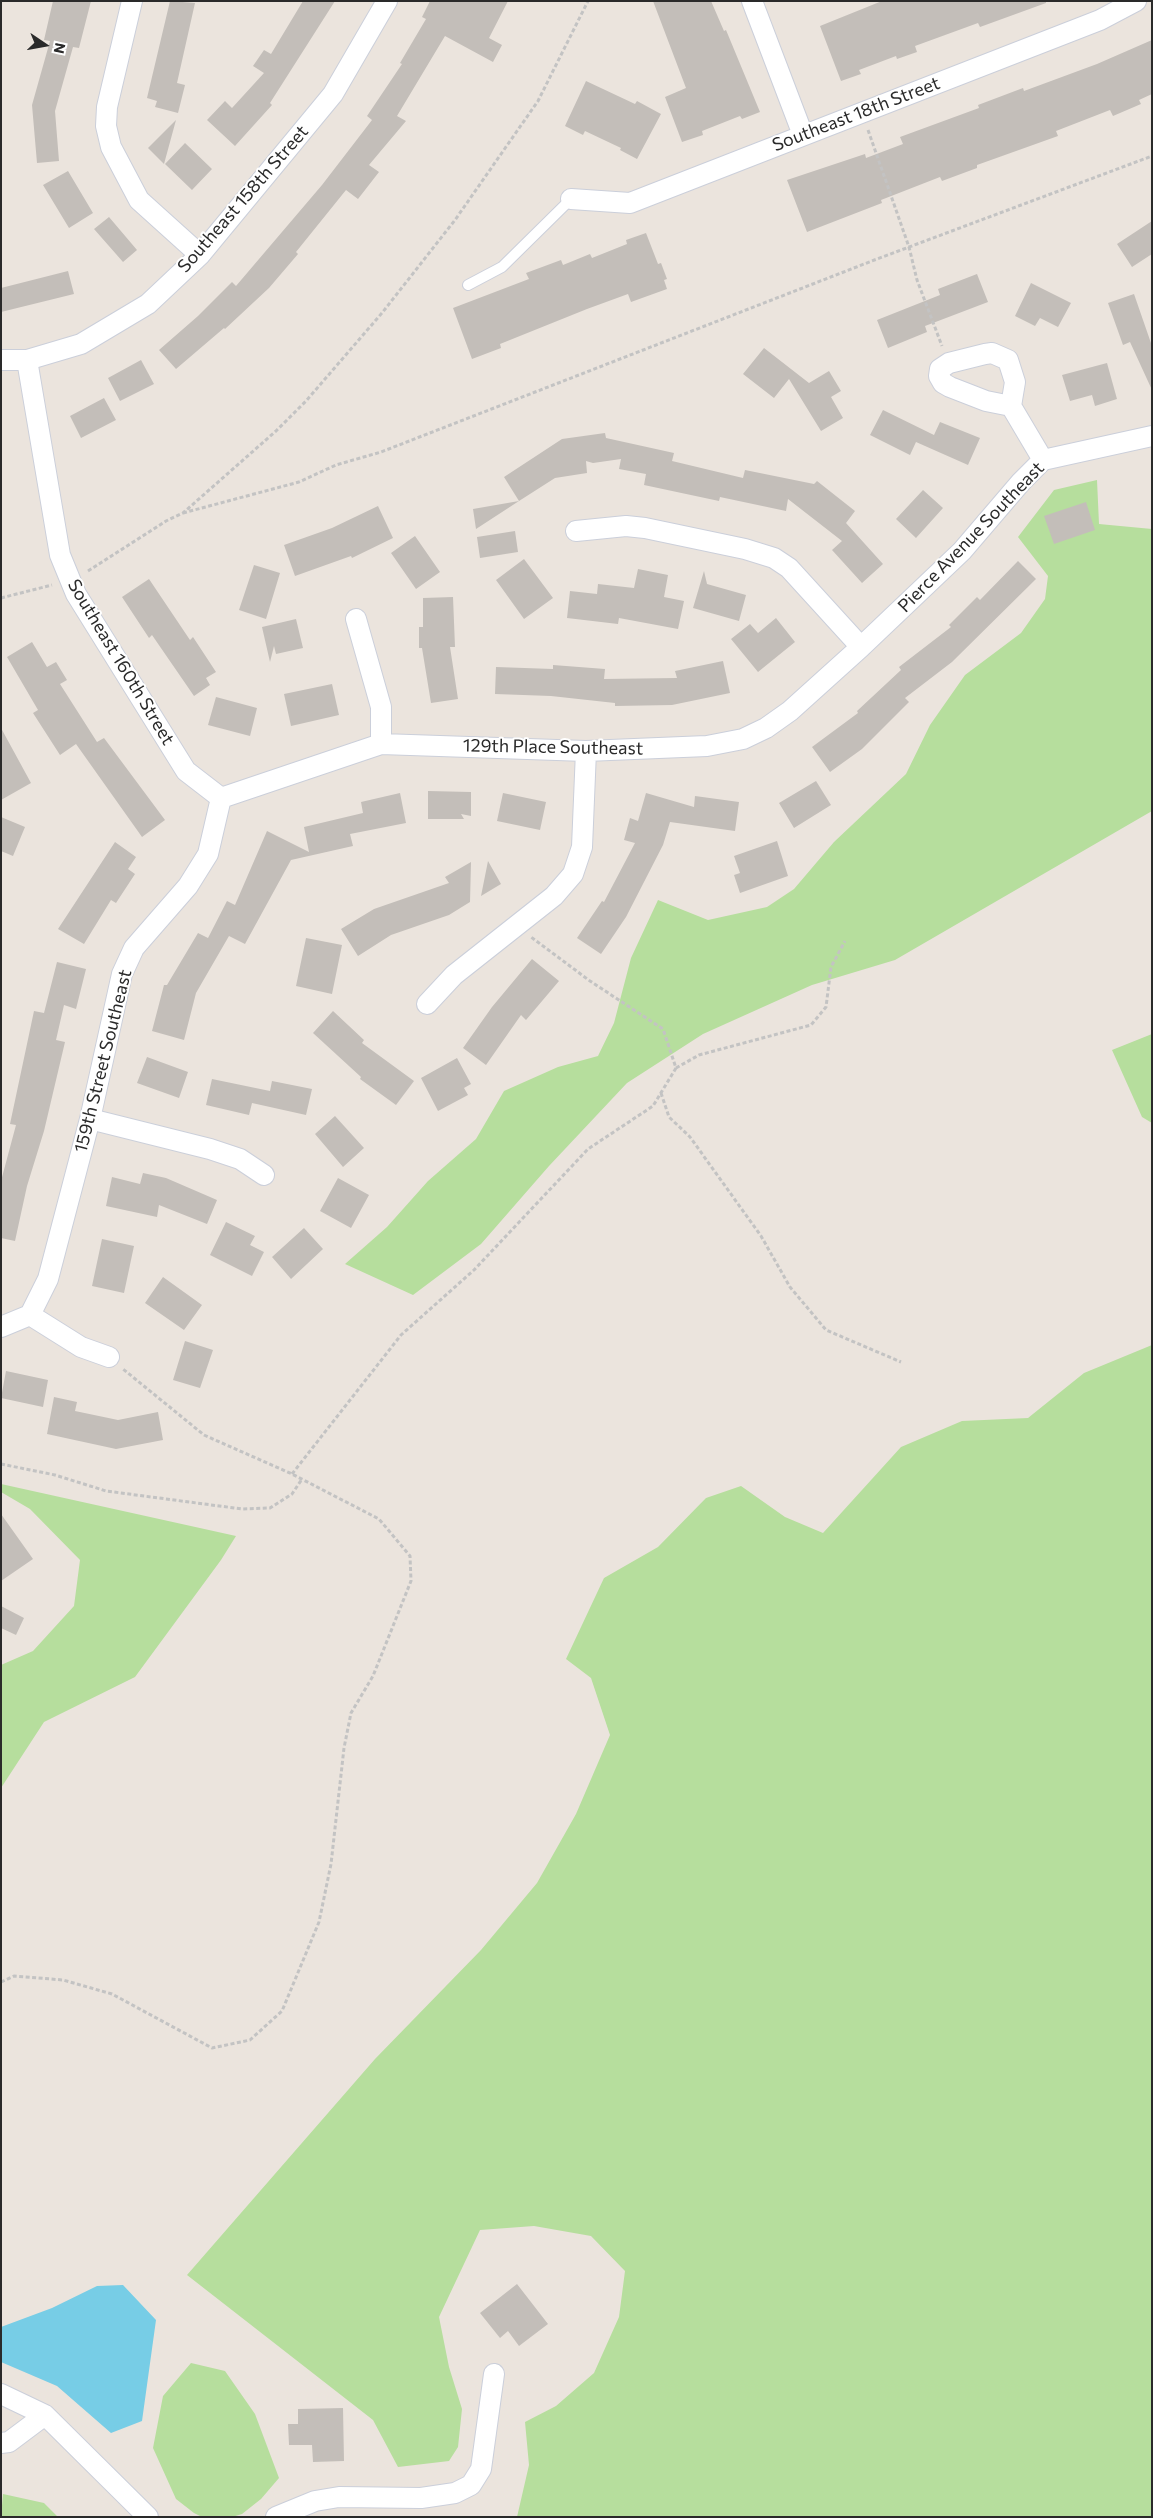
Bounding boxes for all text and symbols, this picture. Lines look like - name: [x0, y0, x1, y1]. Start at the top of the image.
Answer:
- north arrow: [20, 20, 70, 70]
- text: N: [51, 41, 70, 55]
- street label: Southeast 18th Street: [769, 72, 943, 156]
- street label: Southeast 158th Street: [173, 121, 313, 277]
- street label: Pierce Avenue Southeast: [893, 457, 1049, 617]
- street label: Southeast 160th Street: [63, 575, 179, 749]
- street label: 129th Place Southeast: [463, 735, 643, 759]
- street label: 159th Street Southeast: [70, 967, 136, 1155]

